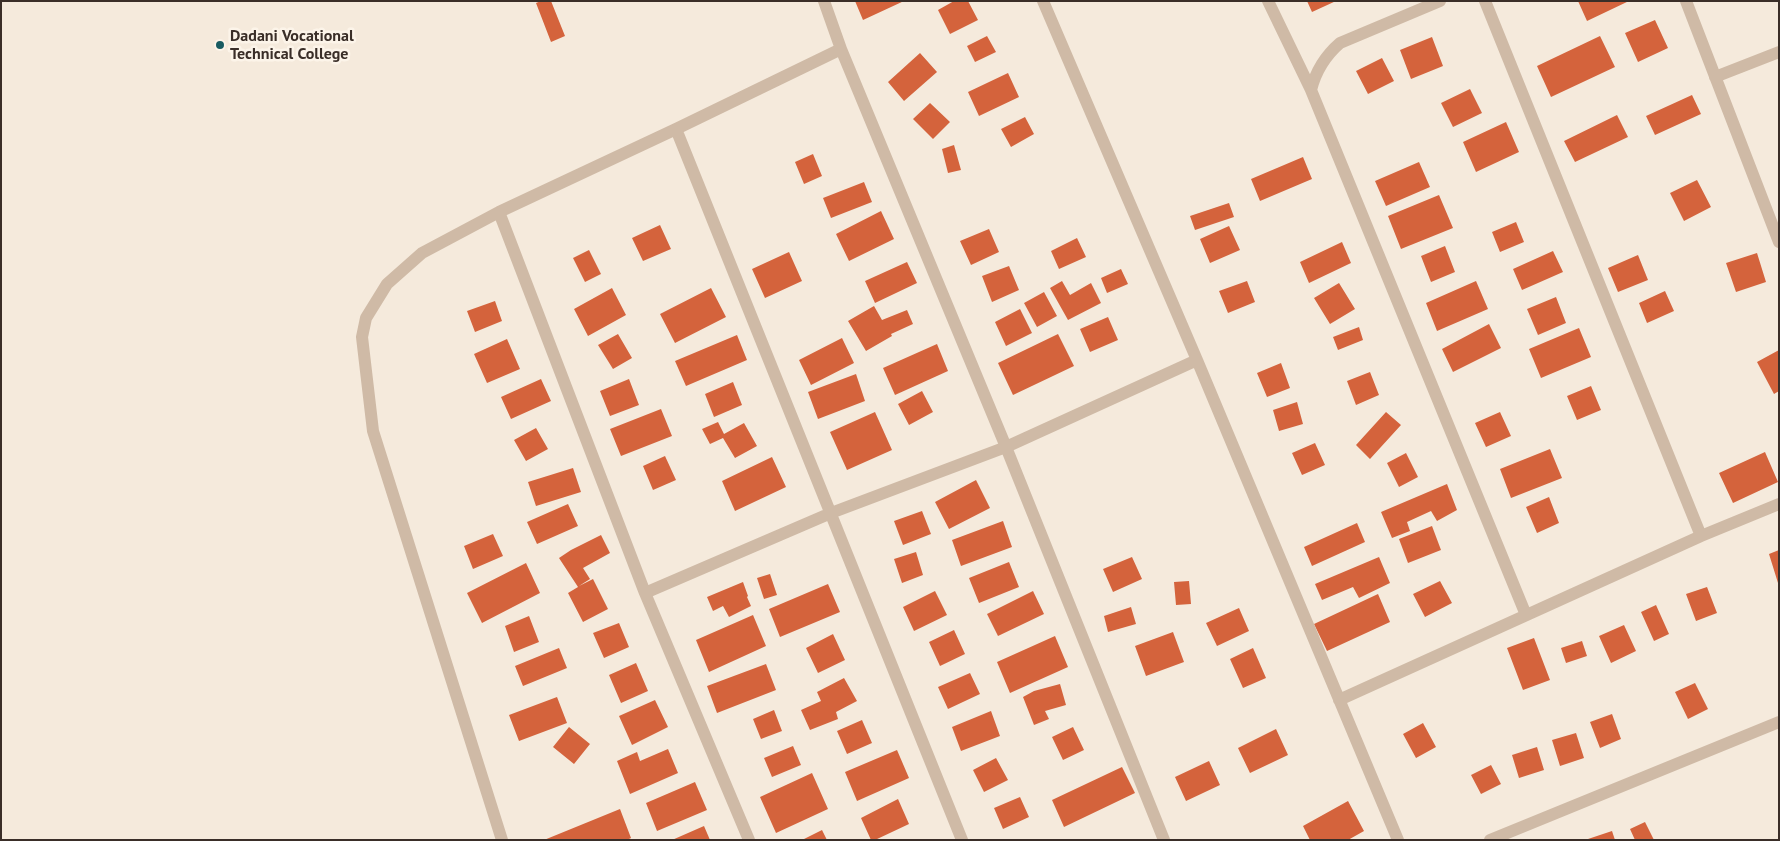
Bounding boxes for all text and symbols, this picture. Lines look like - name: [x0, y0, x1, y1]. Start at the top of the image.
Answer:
- place label: Dadani Vocational Technical College: [230, 26, 354, 64]
- marker: Dadani Vocational Technical College: [214, 39, 226, 51]

